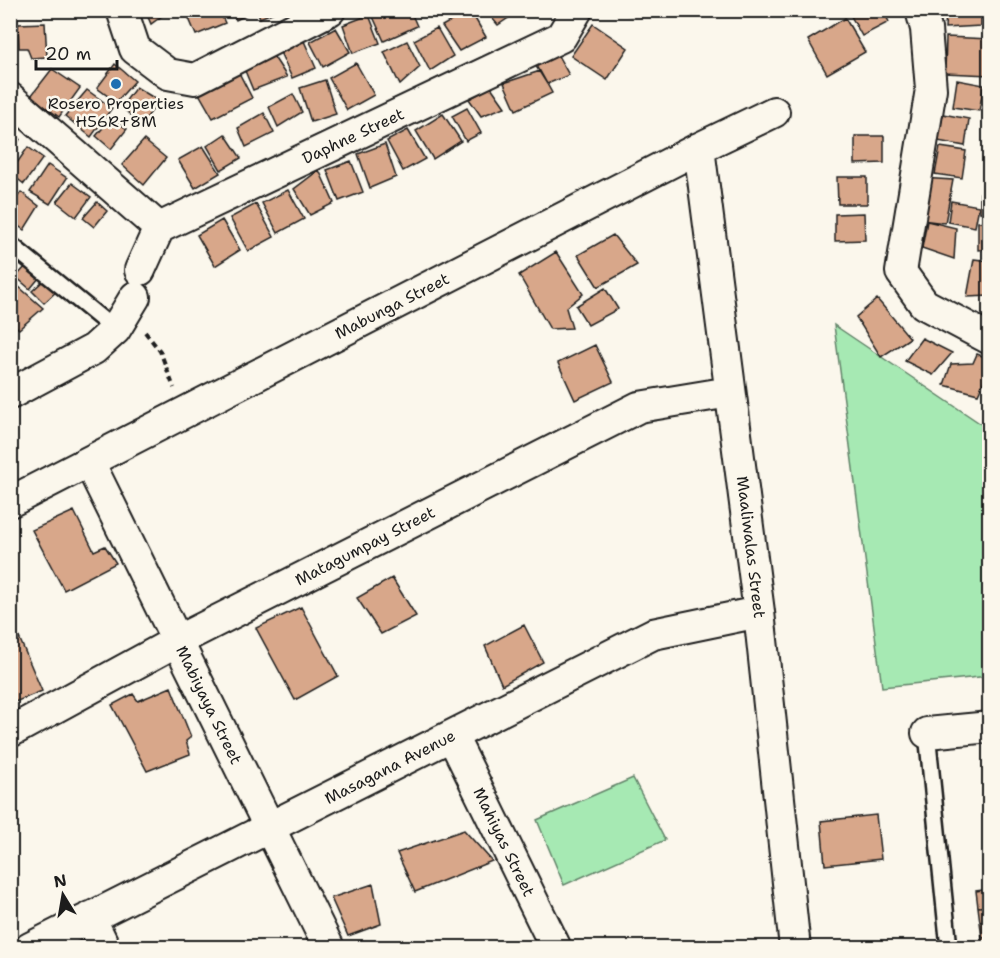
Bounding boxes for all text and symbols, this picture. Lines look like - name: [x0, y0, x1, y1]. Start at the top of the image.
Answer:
- scale bar: [36, 33, 117, 71]
- text: 20 m: [45, 42, 91, 66]
- marker: Rosero Properties H56R+8M: [109, 77, 123, 91]
- place label: Rosero Properties H56R+8M: [48, 93, 184, 132]
- street label: Daphne Street: [299, 103, 407, 169]
- street label: Mabunga Street: [331, 268, 453, 344]
- street label: Maaliwalas Street: [732, 475, 770, 619]
- street label: Matagumpay Street: [291, 502, 439, 590]
- street label: Mabiyaya Street: [171, 642, 247, 768]
- street label: Masagana Avenue: [321, 725, 459, 809]
- street label: Mahiyas Street: [469, 784, 539, 900]
- north arrow: [33, 865, 93, 925]
- text: N: [52, 869, 68, 892]

